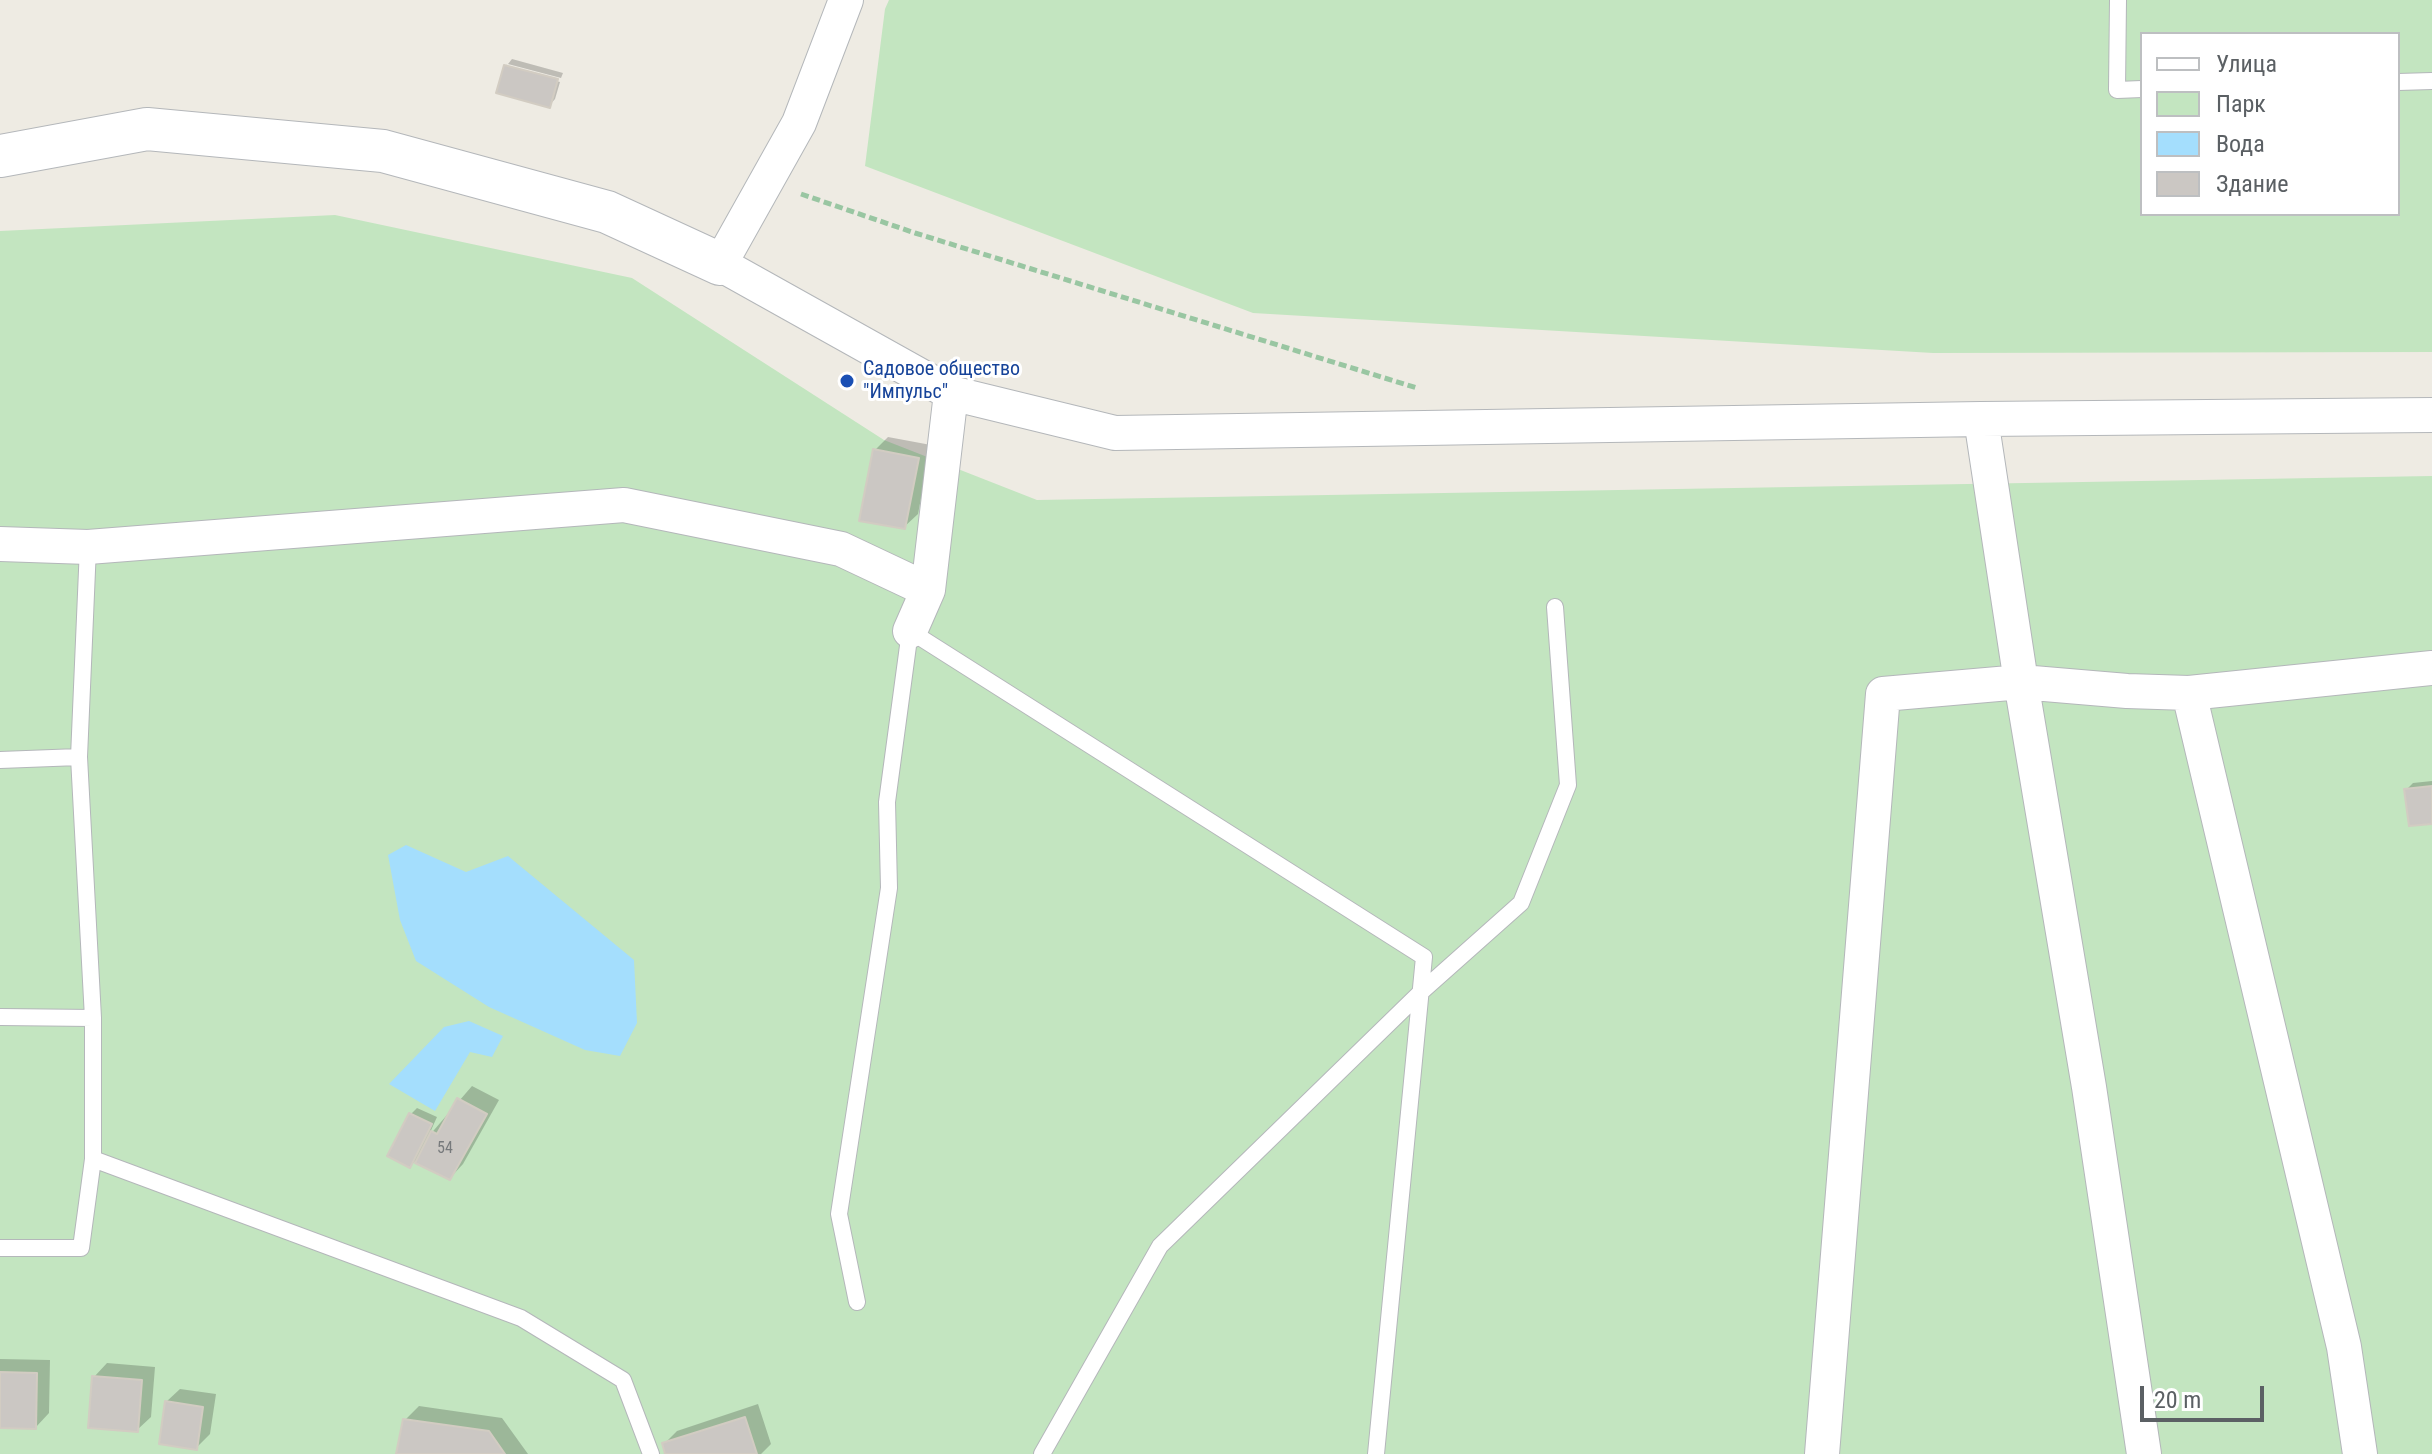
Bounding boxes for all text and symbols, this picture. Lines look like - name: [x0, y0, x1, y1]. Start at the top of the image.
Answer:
- legend: [2140, 32, 2400, 216]
- text: Улица: [2216, 50, 2277, 78]
- text: Парк: [2216, 90, 2266, 118]
- text: Вода: [2216, 130, 2265, 158]
- text: Здание: [2216, 170, 2288, 198]
- place label: Садовое общество "Импульс": [863, 358, 1020, 405]
- marker: Садовое общество "Импульс": [838, 372, 856, 390]
- house number: 54: [437, 1139, 453, 1159]
- scale bar: [2144, 1370, 2268, 1420]
- text: 20 m: [2154, 1386, 2201, 1414]

